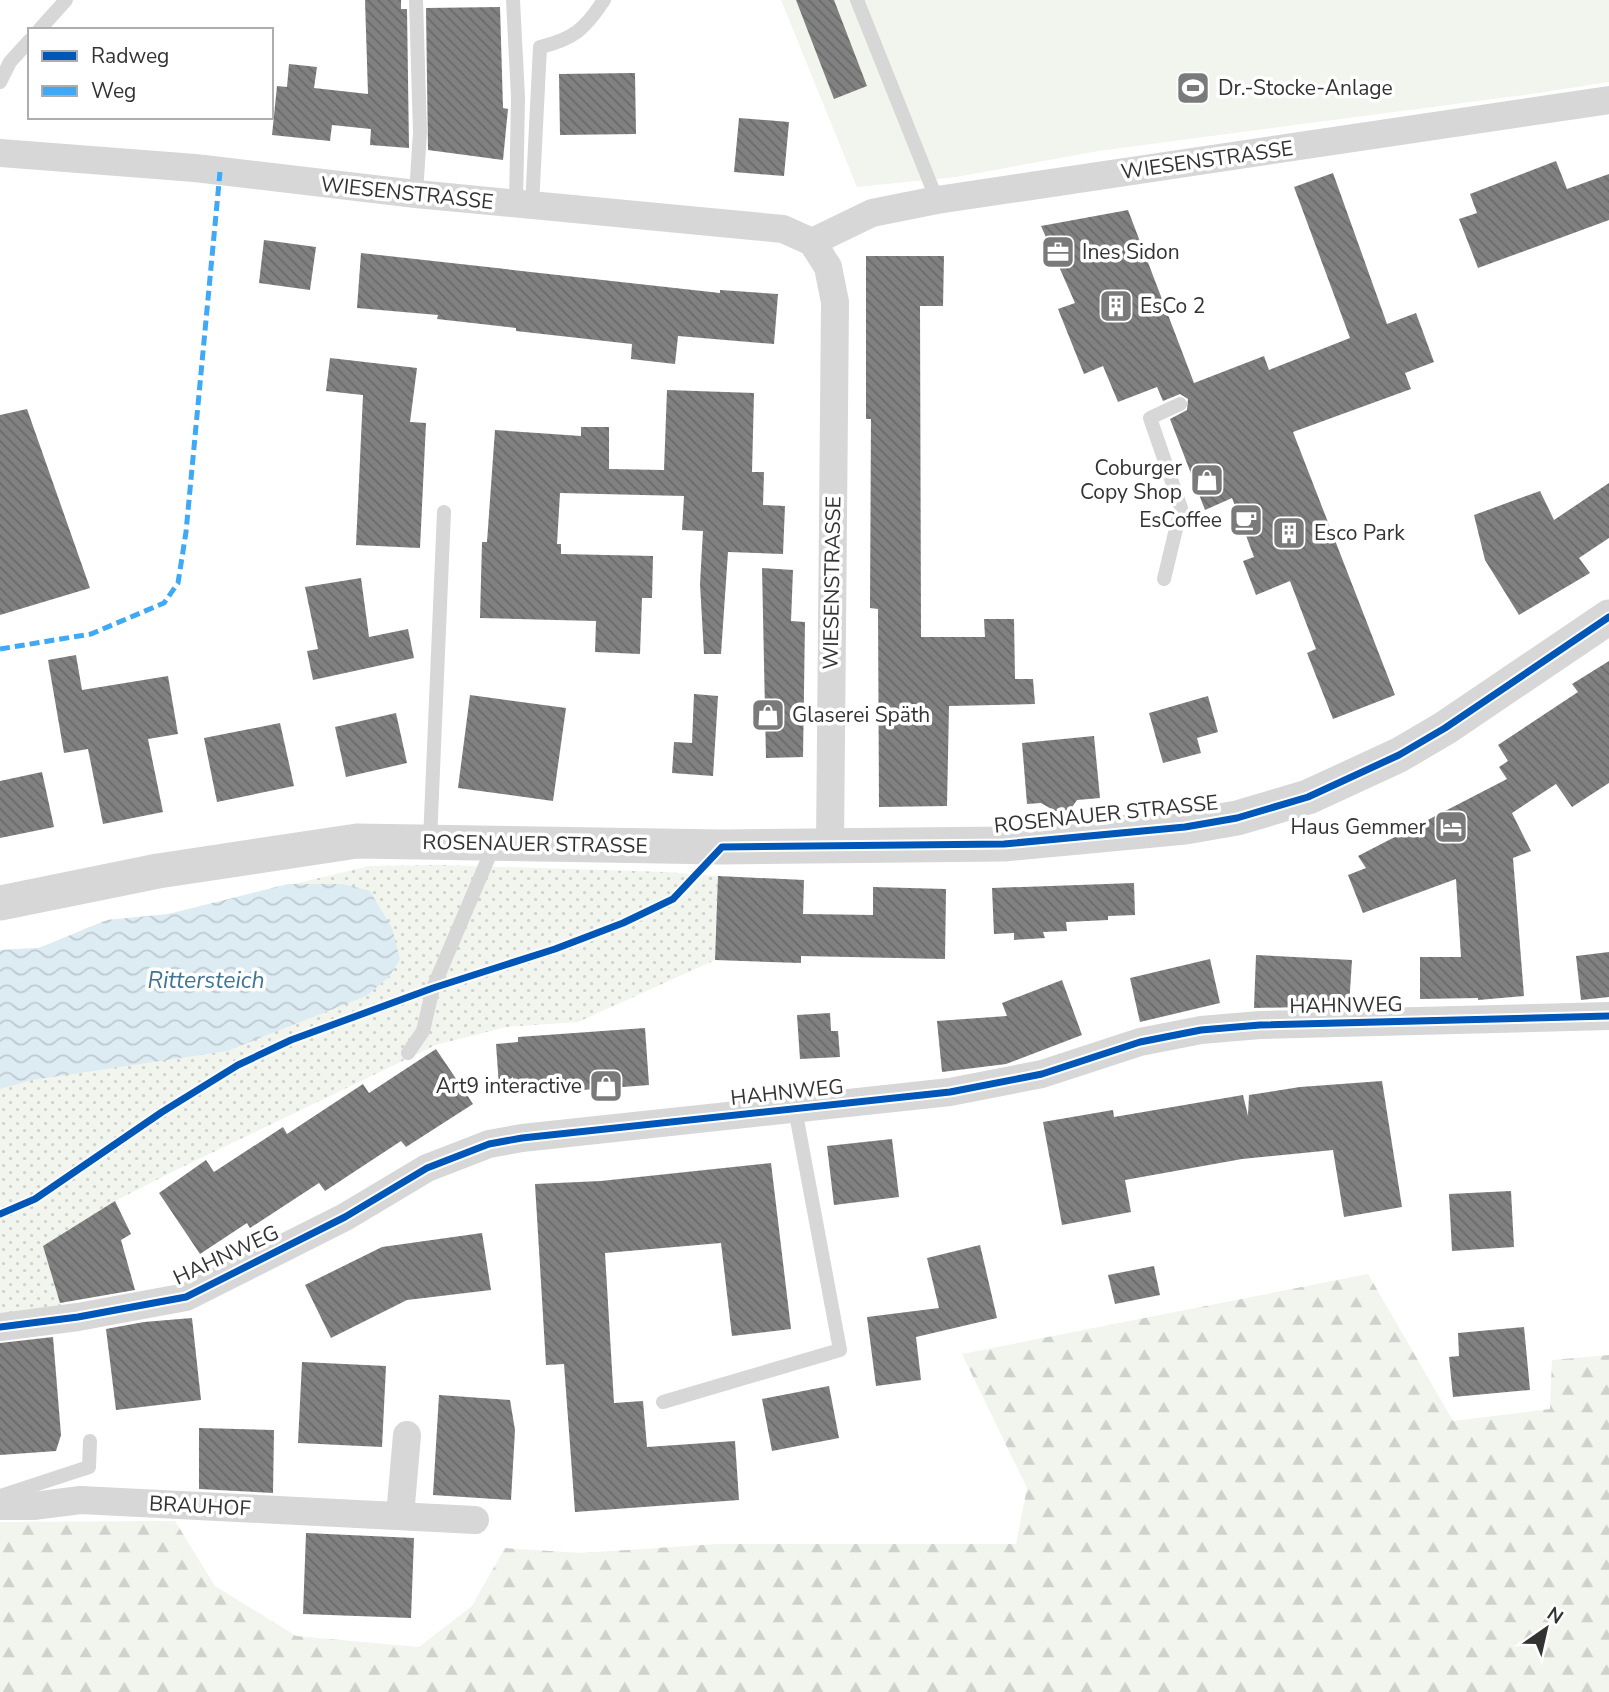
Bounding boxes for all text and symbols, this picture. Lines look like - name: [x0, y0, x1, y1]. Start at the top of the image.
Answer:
- legend: [28, 28, 273, 119]
- text: Radweg: [91, 42, 169, 70]
- sports icon: Dr.-Stocke-Anlage: [1174, 69, 1212, 107]
- place label: Dr.-Stocke-Anlage: [1218, 74, 1393, 102]
- text: Weg: [91, 77, 136, 105]
- street label: WIESENSTRASSE: [1119, 134, 1295, 186]
- street label: WIESENSTRASSE: [319, 170, 495, 216]
- office icon: Ines Sidon: [1039, 233, 1077, 271]
- place label: Ines Sidon: [1082, 238, 1180, 266]
- building icon: EsCo 2: [1097, 287, 1135, 325]
- place label: EsCo 2: [1140, 292, 1205, 320]
- place label: Coburger Copy Shop: [1080, 454, 1182, 506]
- shop icon: Coburger Copy Shop: [1188, 461, 1226, 499]
- street label: WIESENSTRASSE: [816, 496, 848, 670]
- cafe icon: EsCoffee: [1227, 501, 1265, 539]
- place label: EsCoffee: [1139, 506, 1222, 534]
- building icon: Esco Park: [1270, 514, 1308, 552]
- place label: Esco Park: [1314, 519, 1405, 547]
- shop icon: Glaserei Späth: [749, 696, 787, 734]
- place label: Glaserei Späth: [792, 701, 930, 729]
- street label: ROSENAUER STRASSE: [993, 788, 1219, 840]
- hotel icon: Haus Gemmer: [1432, 808, 1470, 846]
- place label: Haus Gemmer: [1291, 813, 1426, 841]
- street label: ROSENAUER STRASSE: [422, 828, 648, 860]
- water label: Rittersteich: [148, 965, 264, 996]
- street label: HAHNWEG: [1289, 990, 1403, 1020]
- shop icon: Art9 interactive: [587, 1067, 625, 1105]
- place label: Art9 interactive: [436, 1072, 582, 1100]
- street label: HAHNWEG: [729, 1072, 845, 1112]
- street label: HAHNWEG: [169, 1218, 283, 1292]
- street label: BRAUHOF: [148, 1489, 252, 1523]
- north arrow: [1511, 1594, 1581, 1664]
- text: N: [1542, 1601, 1568, 1630]

